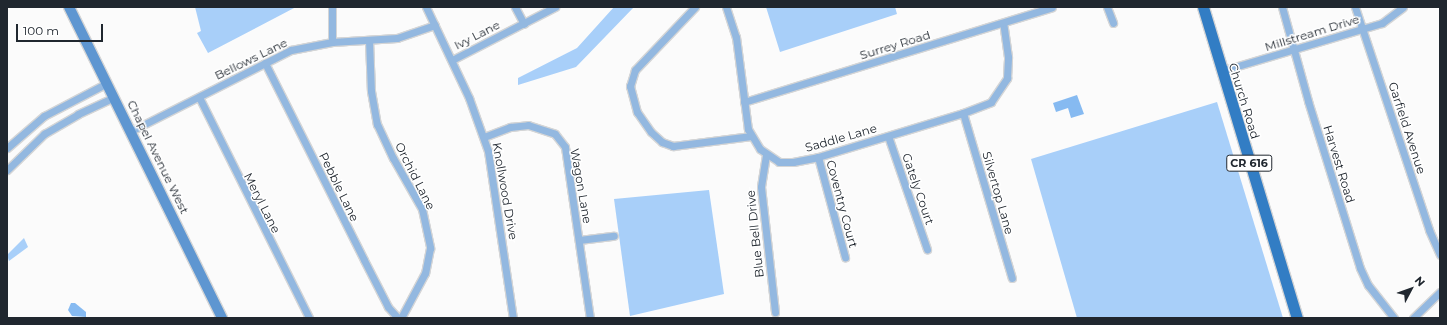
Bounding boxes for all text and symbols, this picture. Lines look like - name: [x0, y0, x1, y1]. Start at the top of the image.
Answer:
- street label: Millstream Drive: [1263, 12, 1361, 54]
- scale bar: [18, 16, 105, 42]
- street label: Ivy Lane: [452, 17, 502, 53]
- text: 100 m: [23, 23, 59, 38]
- street label: Surrey Road: [858, 27, 932, 63]
- street label: Bellows Lane: [212, 35, 290, 83]
- street label: Church Road: [1226, 61, 1262, 141]
- street label: Garfield Avenue: [1385, 80, 1429, 176]
- street label: Chapel Avenue West: [124, 98, 192, 216]
- street label: Saddle Lane: [804, 121, 878, 155]
- street label: Harvest Road: [1320, 123, 1358, 205]
- street label: Orchid Lane: [392, 140, 438, 212]
- street label: Knollwood Drive: [489, 141, 521, 241]
- street label: Wagon Lane: [567, 147, 595, 225]
- street label: Pebble Lane: [316, 150, 362, 224]
- street label: Silvertop Lane: [979, 150, 1017, 236]
- street label: Gately Court: [899, 151, 937, 227]
- road number: CR 616: [1226, 154, 1272, 172]
- street label: Coventry Court: [823, 159, 861, 249]
- street label: Meryl Lane: [241, 170, 283, 236]
- street label: Blue Bell Drive: [743, 189, 767, 279]
- north arrow: [1391, 269, 1431, 309]
- text: N: [1412, 273, 1428, 289]

